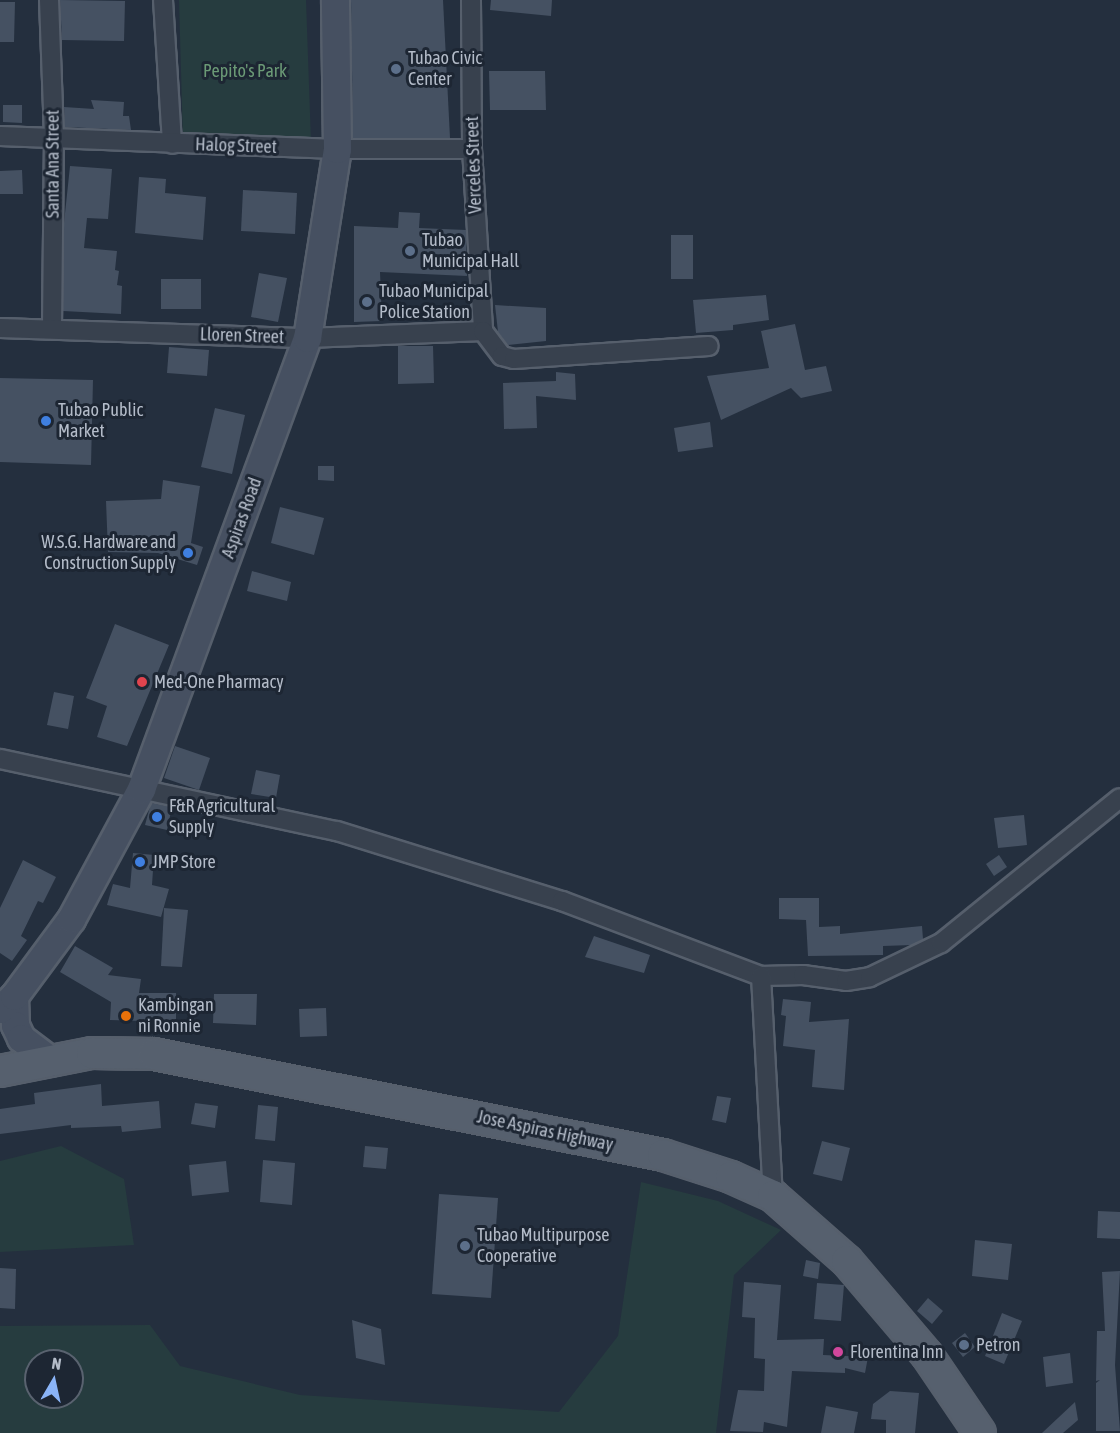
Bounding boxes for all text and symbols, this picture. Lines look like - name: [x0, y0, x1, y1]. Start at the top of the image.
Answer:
- place label: Tubao Civic Center: [408, 48, 482, 90]
- park label: Pepito's Park: [203, 60, 287, 82]
- marker: Tubao Civic Center: [389, 62, 403, 76]
- street label: Santa Ana Street: [42, 110, 64, 218]
- street label: Verceles Street: [462, 116, 486, 214]
- street label: Halog Street: [195, 134, 277, 158]
- place label: Tubao Municipal Hall: [422, 230, 519, 272]
- marker: Tubao Municipal Hall: [403, 244, 417, 258]
- place label: Tubao Municipal Police Station: [379, 281, 489, 324]
- marker: Tubao Municipal Police Station: [360, 295, 374, 309]
- street label: Lloren Street: [200, 324, 284, 348]
- place label: Tubao Public Market: [58, 400, 143, 442]
- marker: Tubao Public Market: [39, 414, 53, 428]
- street label: Aspiras Road: [217, 475, 267, 561]
- place label: W.S.G. Hardware and Construction Supply: [41, 532, 176, 574]
- marker: W.S.G. Hardware and Construction Supply: [181, 546, 195, 560]
- place label: Med-One Pharmacy: [154, 671, 284, 693]
- marker: Med-One Pharmacy: [135, 675, 149, 689]
- place label: F&R Agricultural Supply: [169, 796, 275, 838]
- marker: F&R Agricultural Supply: [150, 810, 164, 824]
- place label: JMP Store: [152, 851, 216, 873]
- marker: JMP Store: [133, 855, 147, 869]
- place label: Kambingan ni Ronnie: [138, 995, 214, 1038]
- marker: Kambingan ni Ronnie: [119, 1009, 133, 1023]
- street label: Jose Aspiras Highway: [475, 1106, 615, 1156]
- place label: Tubao Multipurpose Cooperative: [477, 1225, 609, 1268]
- marker: Tubao Multipurpose Cooperative: [458, 1239, 472, 1253]
- place label: Petron: [976, 1334, 1020, 1356]
- marker: Petron: [957, 1338, 971, 1352]
- place label: Florentina Inn: [850, 1341, 943, 1363]
- marker: Florentina Inn: [831, 1345, 845, 1359]
- north arrow: [24, 1349, 84, 1409]
- text: N: [50, 1354, 63, 1373]

